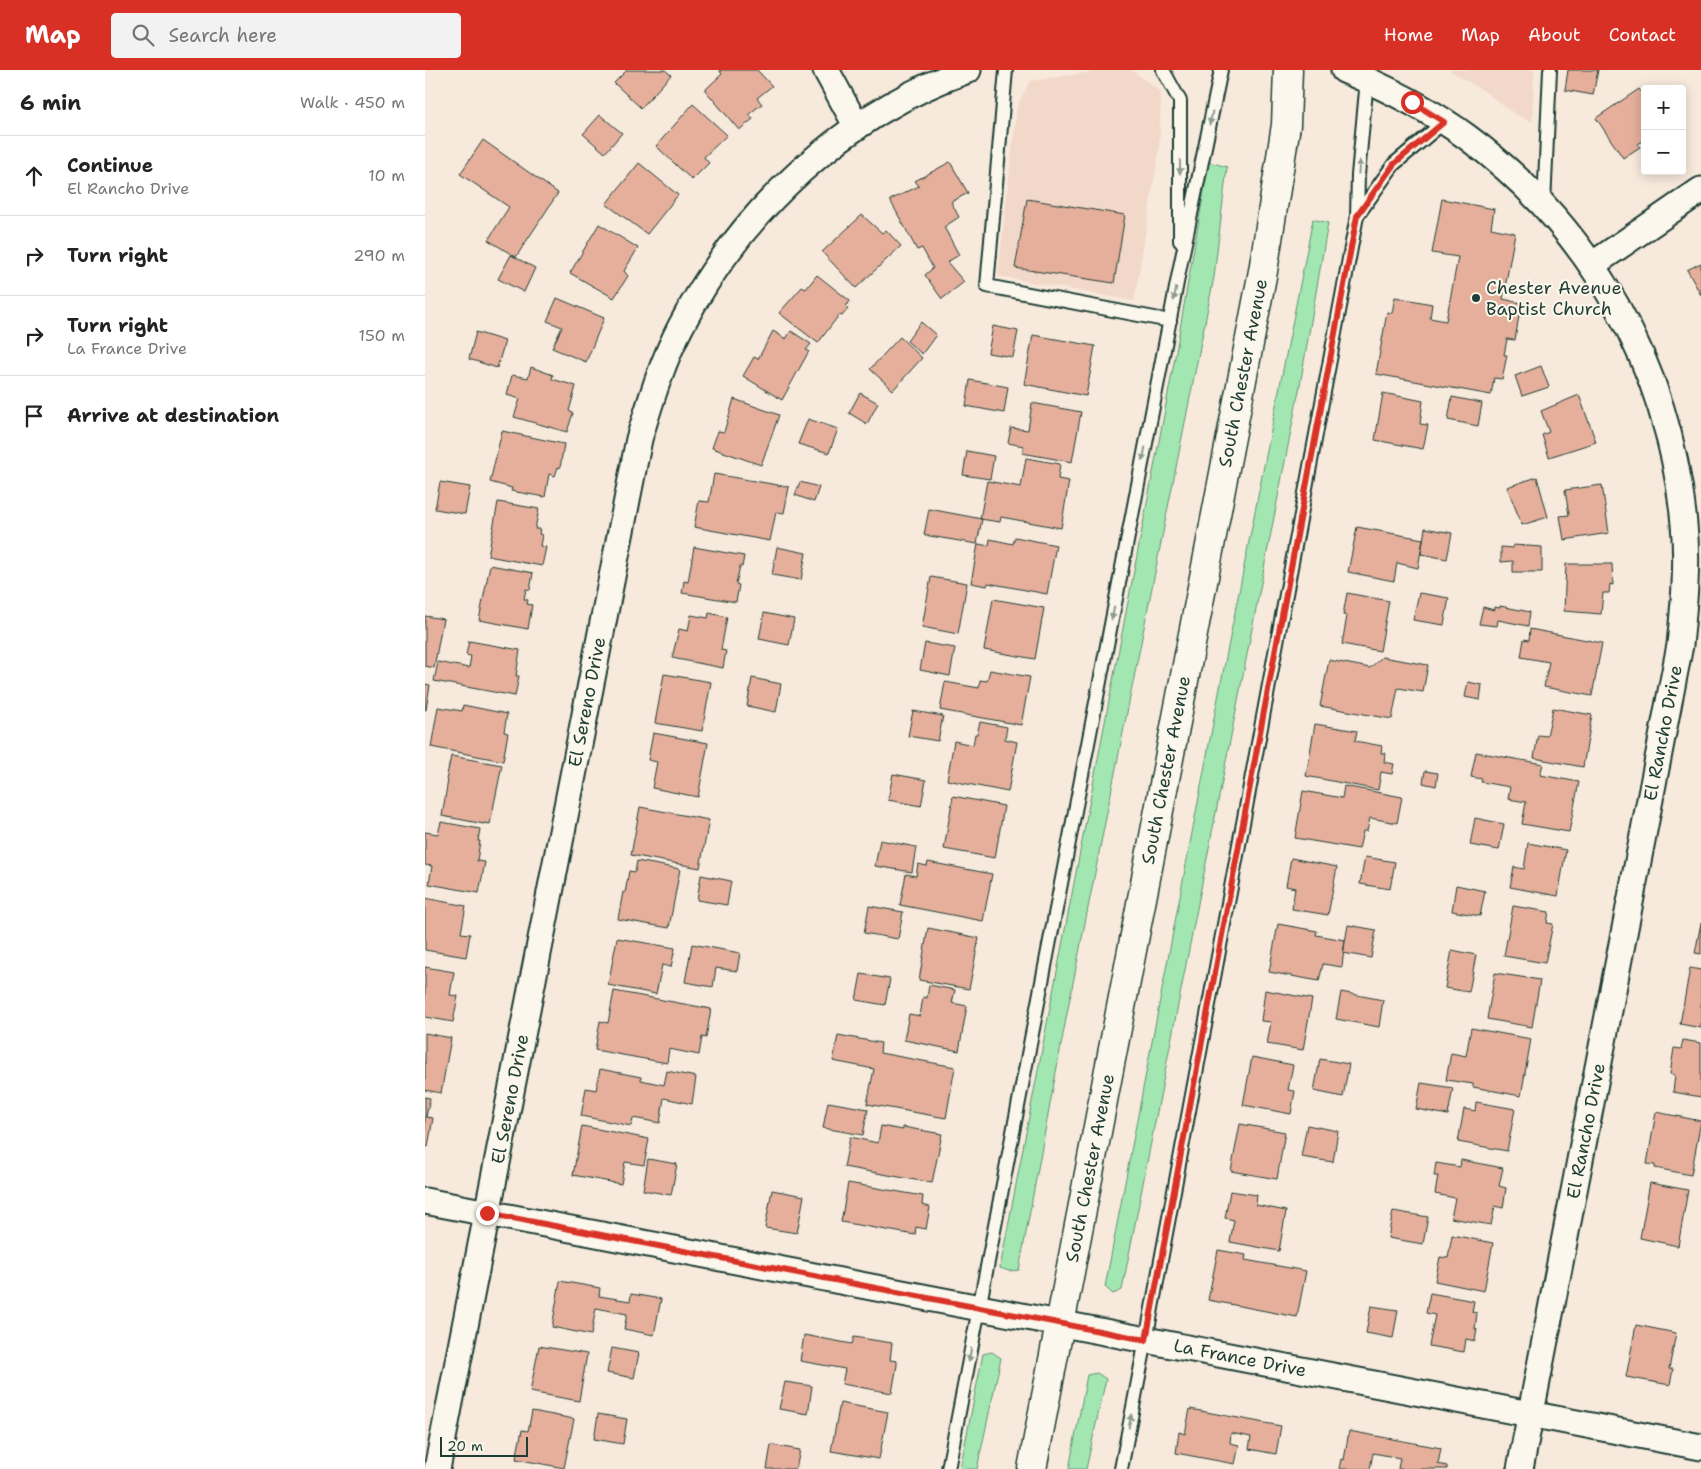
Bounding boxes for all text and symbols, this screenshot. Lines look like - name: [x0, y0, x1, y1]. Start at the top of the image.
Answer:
- search box: [111, 13, 461, 58]
- text: Map: [25, 19, 81, 51]
- icon: search: [129, 21, 157, 49]
- text: Search here: [169, 23, 277, 48]
- text: Home: [1384, 23, 1433, 47]
- text: Map: [1461, 23, 1500, 47]
- text: About: [1528, 23, 1581, 47]
- text: Contact: [1609, 23, 1676, 47]
- map controls: [1641, 85, 1686, 175]
- button: +: [1641, 85, 1686, 130]
- text: 6 min: [20, 89, 81, 117]
- route start: [1401, 91, 1424, 114]
- text: Walk · 450 m: [300, 92, 405, 113]
- one-way arrow: [1207, 110, 1215, 125]
- button: −: [1641, 130, 1686, 175]
- text: Continue: [67, 153, 153, 178]
- one-way arrow: [1176, 159, 1184, 175]
- one-way arrow: [1355, 159, 1363, 175]
- icon: ahead: [20, 162, 48, 190]
- text: 10 m: [368, 165, 405, 186]
- text: El Rancho Drive: [67, 178, 189, 199]
- icon: right: [20, 242, 48, 270]
- text: Turn right: [67, 243, 168, 268]
- text: 290 m: [353, 245, 405, 266]
- place label: Chester Avenue Baptist Church: [1486, 276, 1622, 321]
- street label: South Chester Avenue: [1213, 277, 1273, 469]
- one-way arrow: [1170, 286, 1178, 302]
- marker: Chester Avenue Baptist Church: [1470, 292, 1482, 304]
- text: Turn right: [67, 313, 168, 338]
- icon: right: [20, 322, 48, 350]
- text: 150 m: [358, 325, 405, 346]
- text: La France Drive: [67, 338, 187, 359]
- icon: arrive: [20, 402, 48, 430]
- text: Arrive at destination: [67, 403, 279, 428]
- one-way arrow: [1140, 446, 1148, 461]
- one-way arrow: [1109, 606, 1117, 622]
- street label: El Sereno Drive: [563, 635, 611, 769]
- street label: El Rancho Drive: [1638, 663, 1688, 803]
- street label: South Chester Avenue: [1136, 674, 1196, 866]
- street label: El Sereno Drive: [486, 1032, 534, 1166]
- street label: El Rancho Drive: [1561, 1061, 1611, 1201]
- street label: South Chester Avenue: [1060, 1072, 1120, 1264]
- route end: [476, 1202, 499, 1225]
- street label: La France Drive: [1171, 1333, 1309, 1383]
- one-way arrow: [966, 1348, 974, 1364]
- one-way arrow: [1127, 1413, 1135, 1429]
- scale bar: [440, 1434, 527, 1457]
- text: 20 m: [447, 1437, 483, 1455]

